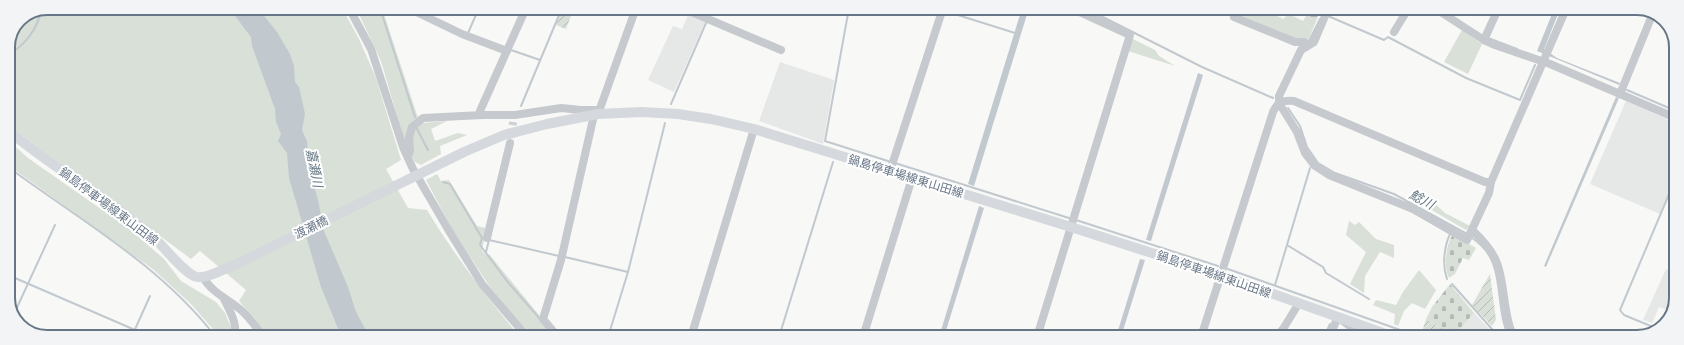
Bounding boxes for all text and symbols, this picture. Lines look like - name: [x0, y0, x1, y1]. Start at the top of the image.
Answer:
- water label: 嘉瀬川: [303, 147, 327, 191]
- street label: 鍋島停車場線東山田線: [846, 151, 966, 201]
- street label: 鍋島停車場線東山田線: [57, 164, 161, 248]
- water label: 鯰川: [1407, 186, 1439, 213]
- street label: 渡瀬橋: [292, 212, 330, 242]
- street label: 鍋島停車場線東山田線: [1155, 247, 1273, 301]

